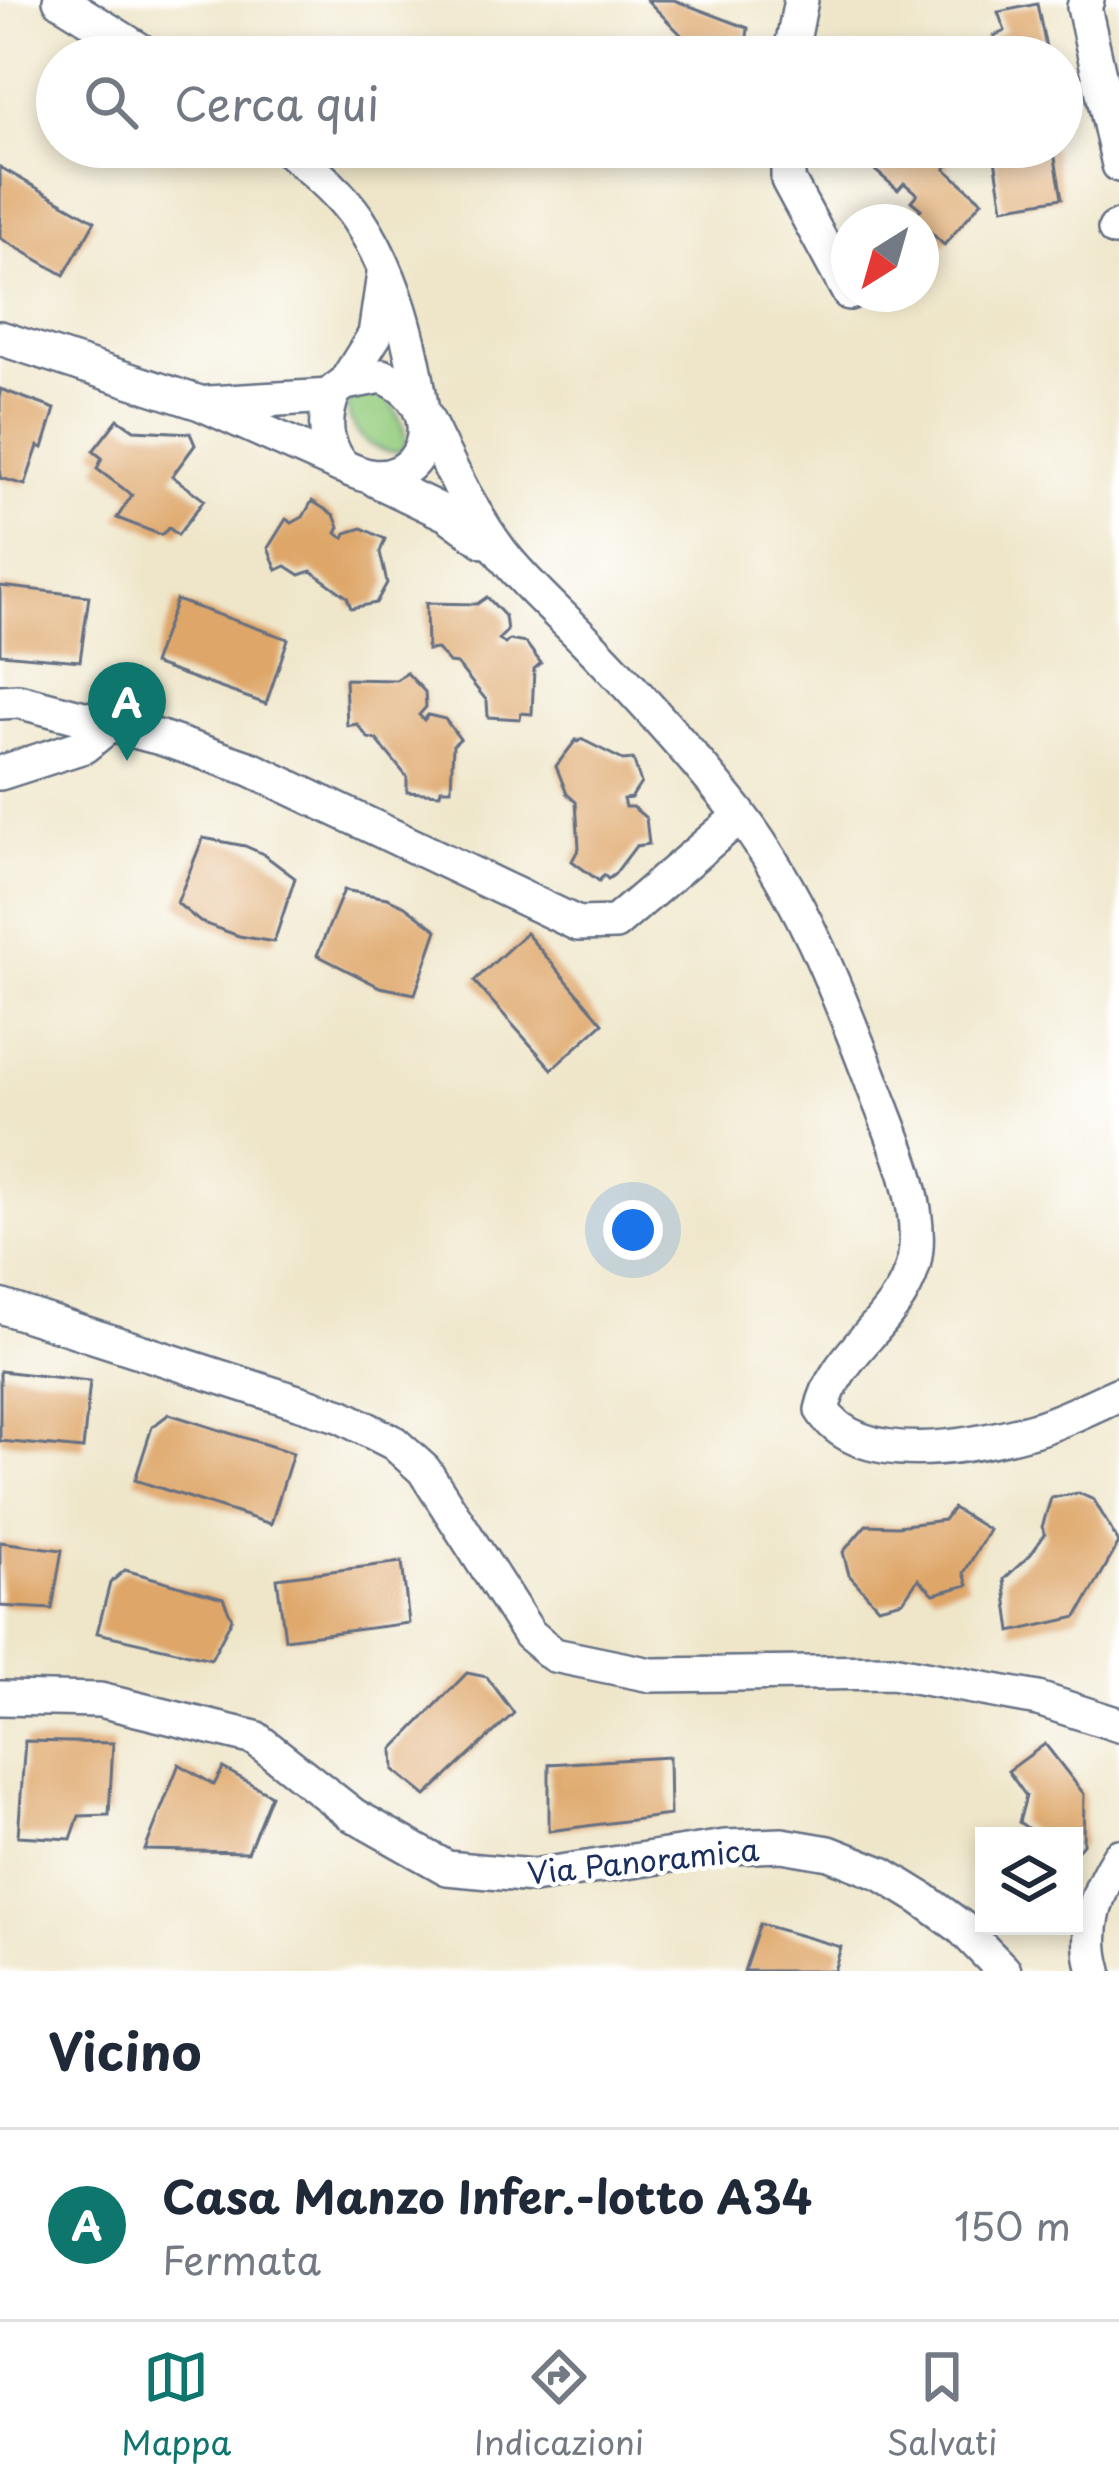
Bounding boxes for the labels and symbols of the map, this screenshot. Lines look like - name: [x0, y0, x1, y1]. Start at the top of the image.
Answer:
- north arrow: [831, 204, 939, 312]
- pin: A: [88, 662, 166, 761]
- your location: [603, 1200, 663, 1260]
- street label: Via Panoramica: [525, 1825, 761, 1895]

